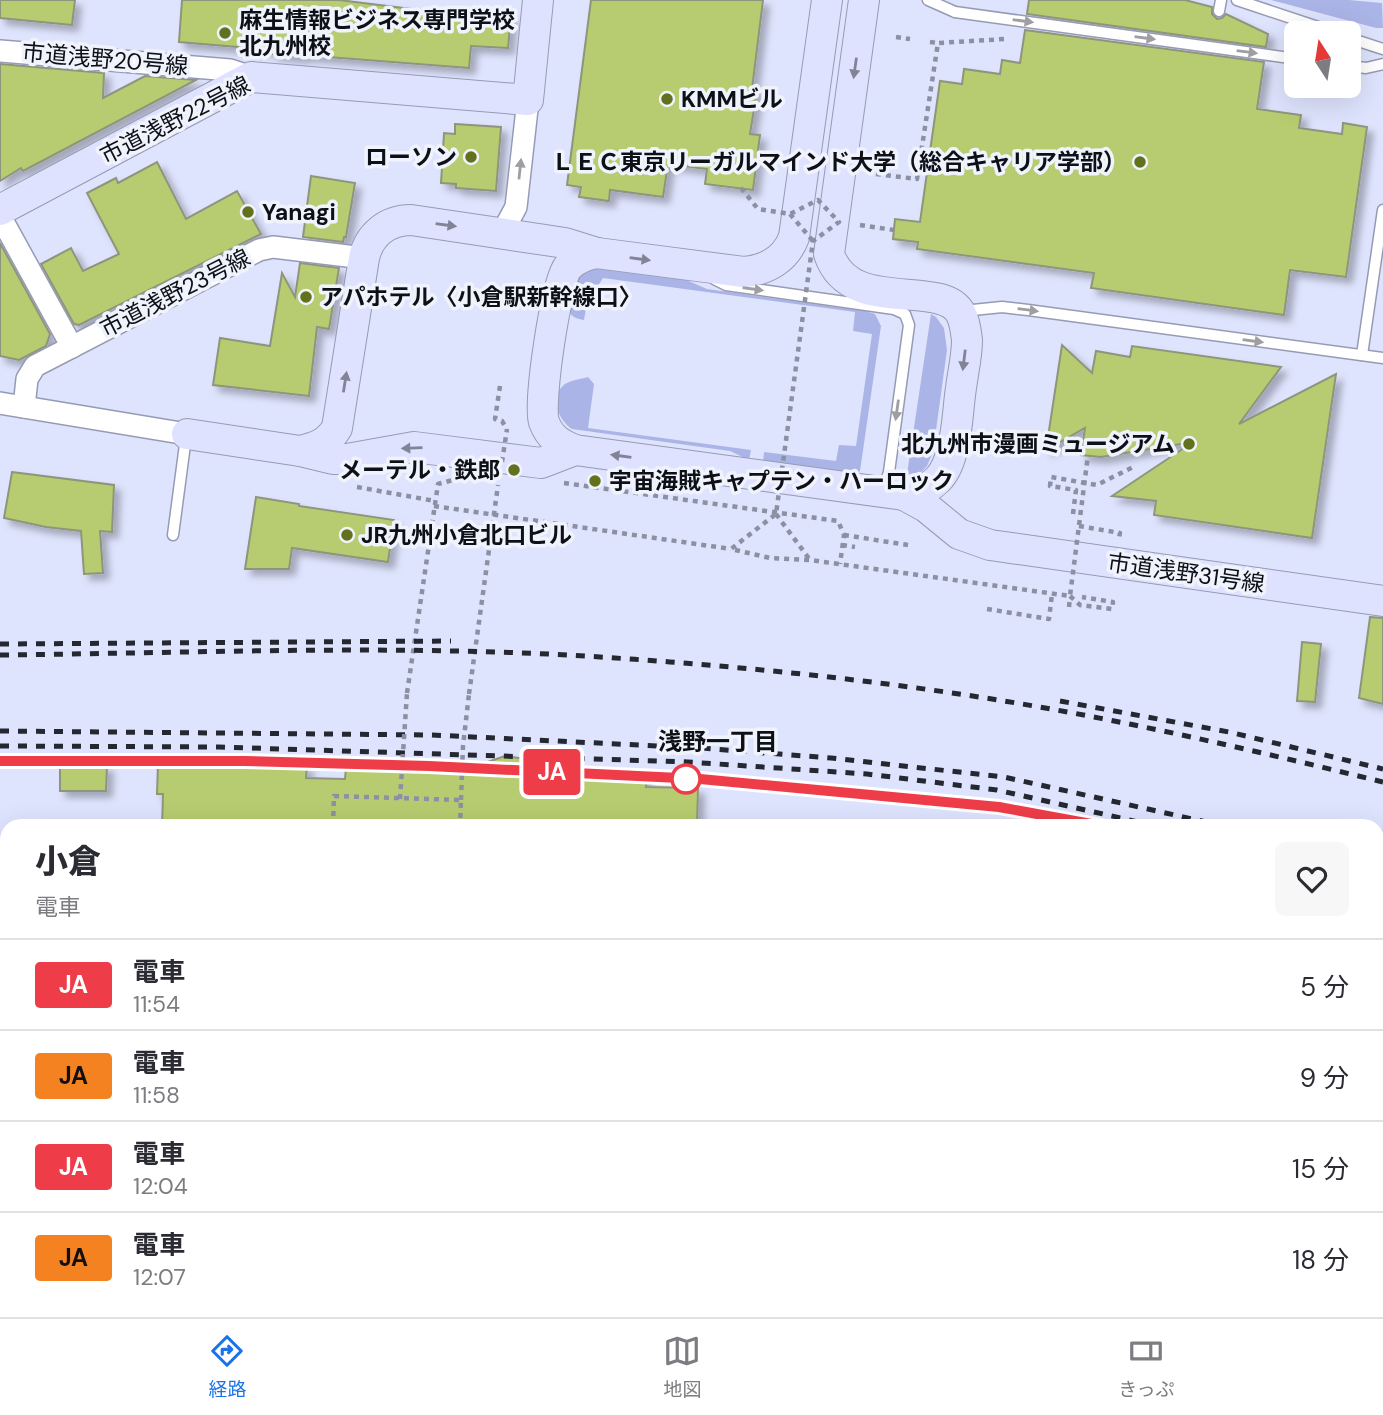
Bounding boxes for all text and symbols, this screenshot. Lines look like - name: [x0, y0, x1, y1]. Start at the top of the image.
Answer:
- place label: 麻生情報ビジネス専門学校 北九州校: [239, 5, 515, 61]
- one-way arrow: [1012, 16, 1034, 27]
- north arrow: [1284, 21, 1362, 98]
- map controls: [1284, 21, 1361, 98]
- marker: 麻生情報ビジネス専門学校 北九州校: [217, 25, 233, 41]
- one-way arrow: [1135, 33, 1157, 44]
- street label: 市道浅野20号線: [21, 37, 189, 81]
- one-way arrow: [1237, 47, 1259, 58]
- one-way arrow: [849, 57, 860, 79]
- street label: 市道浅野22号線: [95, 69, 255, 171]
- place label: KMMビル: [681, 84, 783, 114]
- marker: KMMビル: [659, 91, 675, 107]
- place label: ローソン: [365, 142, 457, 172]
- place label: ＬＥＣ東京リーガルマインド大学（総合キャリア学部）: [551, 147, 1126, 177]
- marker: ローソン: [463, 149, 479, 165]
- marker: ＬＥＣ東京リーガルマインド大学（総合キャリア学部）: [1132, 154, 1148, 170]
- one-way arrow: [514, 157, 525, 179]
- place label: Yanagi: [262, 197, 336, 227]
- marker: Yanagi: [240, 204, 256, 220]
- one-way arrow: [436, 220, 458, 231]
- street label: 市道浅野23号線: [95, 242, 255, 344]
- one-way arrow: [629, 254, 651, 265]
- place label: アパホテル〈小倉駅新幹線口〉: [320, 282, 642, 312]
- one-way arrow: [742, 284, 764, 295]
- marker: アパホテル〈小倉駅新幹線口〉: [298, 289, 314, 305]
- one-way arrow: [1017, 305, 1039, 316]
- one-way arrow: [1243, 335, 1265, 346]
- one-way arrow: [959, 349, 970, 371]
- one-way arrow: [339, 370, 350, 392]
- one-way arrow: [892, 399, 903, 421]
- place label: 北九州市漫画ミュージアム: [901, 429, 1175, 459]
- marker: 北九州市漫画ミュージアム: [1181, 436, 1197, 452]
- one-way arrow: [401, 442, 423, 453]
- one-way arrow: [610, 451, 632, 462]
- place label: メーテル・鉄郎: [339, 455, 500, 485]
- marker: メーテル・鉄郎: [506, 462, 522, 478]
- place label: 宇宙海賊キャプテン・ハーロック: [609, 466, 954, 496]
- marker: 宇宙海賊キャプテン・ハーロック: [587, 473, 603, 489]
- place label: JR九州小倉北口ビル: [361, 520, 572, 550]
- marker: JR九州小倉北口ビル: [339, 527, 355, 543]
- street label: 市道浅野31号線: [1105, 547, 1267, 599]
- district label: 浅野一丁目: [658, 726, 778, 757]
- line badge: JA: [520, 749, 584, 795]
- text: JA: [537, 756, 567, 787]
- unlabelled marker: [671, 764, 701, 794]
- text: 小倉: [35, 840, 101, 883]
- button: heart: [1275, 842, 1349, 916]
- text: 電車: [35, 892, 81, 922]
- text: 電車: [133, 955, 185, 989]
- text: JA: [59, 969, 88, 1000]
- text: 5 分: [1300, 970, 1349, 1004]
- text: 11:54: [133, 989, 180, 1019]
- text: 電車: [133, 1046, 185, 1080]
- text: JA: [59, 1060, 88, 1091]
- text: 9 分: [1300, 1061, 1349, 1095]
- text: 11:58: [133, 1080, 180, 1110]
- text: 電車: [133, 1137, 185, 1171]
- text: JA: [59, 1151, 88, 1182]
- text: 15 分: [1292, 1152, 1349, 1186]
- text: 12:04: [133, 1171, 188, 1201]
- text: 電車: [133, 1228, 185, 1262]
- text: JA: [59, 1242, 88, 1273]
- text: 18 分: [1292, 1243, 1349, 1277]
- text: 12:07: [133, 1262, 186, 1292]
- tab: 経路: [208, 1332, 246, 1402]
- tab: 地図: [663, 1332, 701, 1402]
- tab: きっぷ: [1118, 1332, 1175, 1402]

